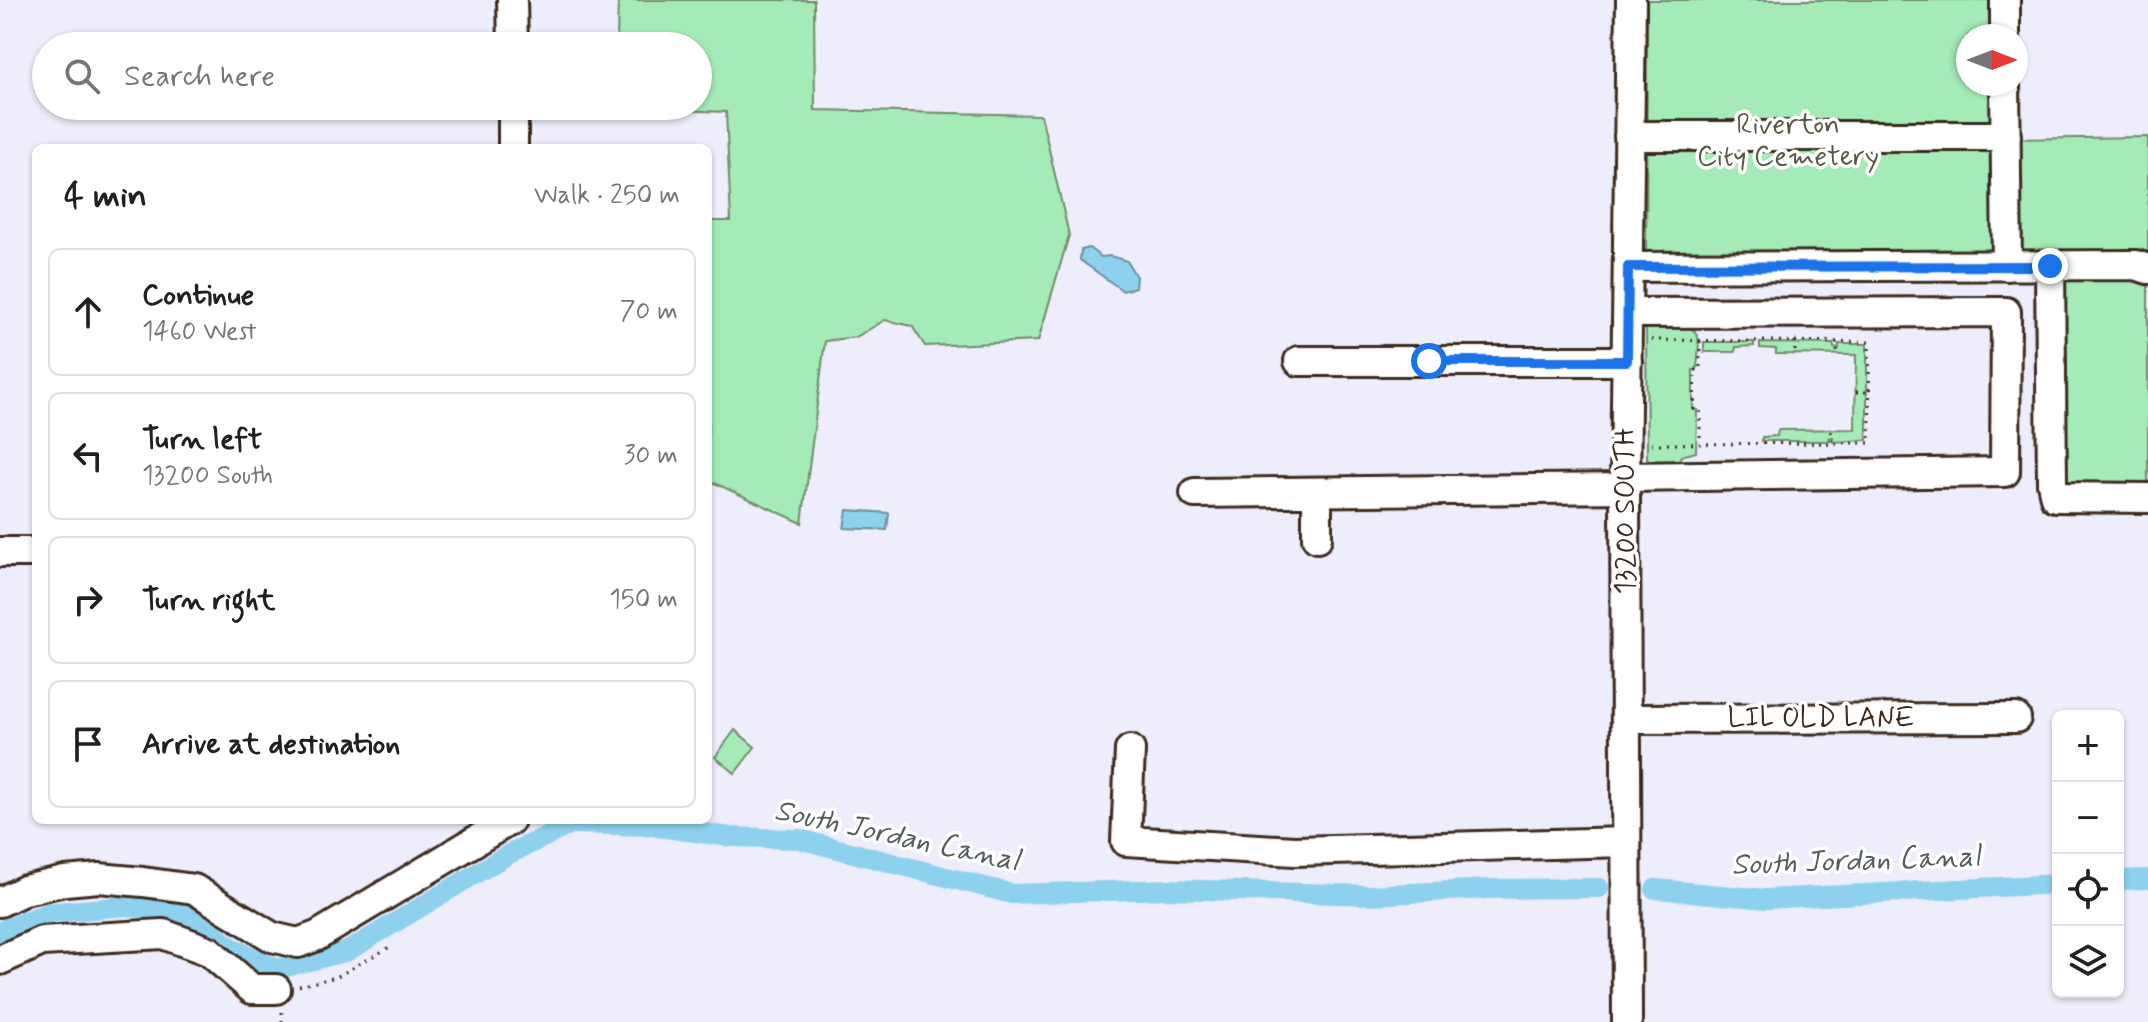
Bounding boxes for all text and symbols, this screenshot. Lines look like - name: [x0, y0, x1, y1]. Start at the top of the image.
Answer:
- north arrow: [1956, 24, 2028, 96]
- search box: [32, 32, 712, 120]
- icon: search: [60, 54, 104, 98]
- text: Search here: [124, 57, 275, 96]
- park label: Riverton City Cemetery: [1697, 107, 1879, 176]
- text: 4 min: [64, 174, 147, 219]
- text: Walk · 250 m: [534, 179, 680, 213]
- route end: [2032, 248, 2068, 284]
- text: Continue: [142, 276, 254, 315]
- icon: ahead: [66, 290, 110, 334]
- text: 70 m: [620, 295, 678, 329]
- text: 1460 West: [142, 315, 257, 349]
- route start: [1411, 343, 1447, 379]
- text: Turn left: [142, 420, 262, 459]
- street label: 13200 SOUTH: [1608, 428, 1645, 594]
- icon: left: [66, 434, 110, 478]
- text: 30 m: [624, 439, 678, 473]
- text: 13200 South: [142, 459, 273, 493]
- icon: right: [66, 578, 110, 622]
- text: Turn right: [142, 581, 275, 620]
- text: 150 m: [609, 583, 678, 617]
- street label: LIL OLD LANE: [1728, 700, 1914, 737]
- map controls: [2052, 710, 2124, 998]
- button: +: [2052, 710, 2124, 782]
- icon: arrive: [66, 722, 110, 766]
- text: Arrive at destination: [142, 725, 400, 764]
- button: −: [2052, 782, 2124, 854]
- water label: South Jordan Canal: [771, 791, 1025, 881]
- water label: South Jordan Canal: [1731, 837, 1983, 885]
- button: locate: [2052, 854, 2124, 926]
- button: layers: [2052, 926, 2124, 998]

